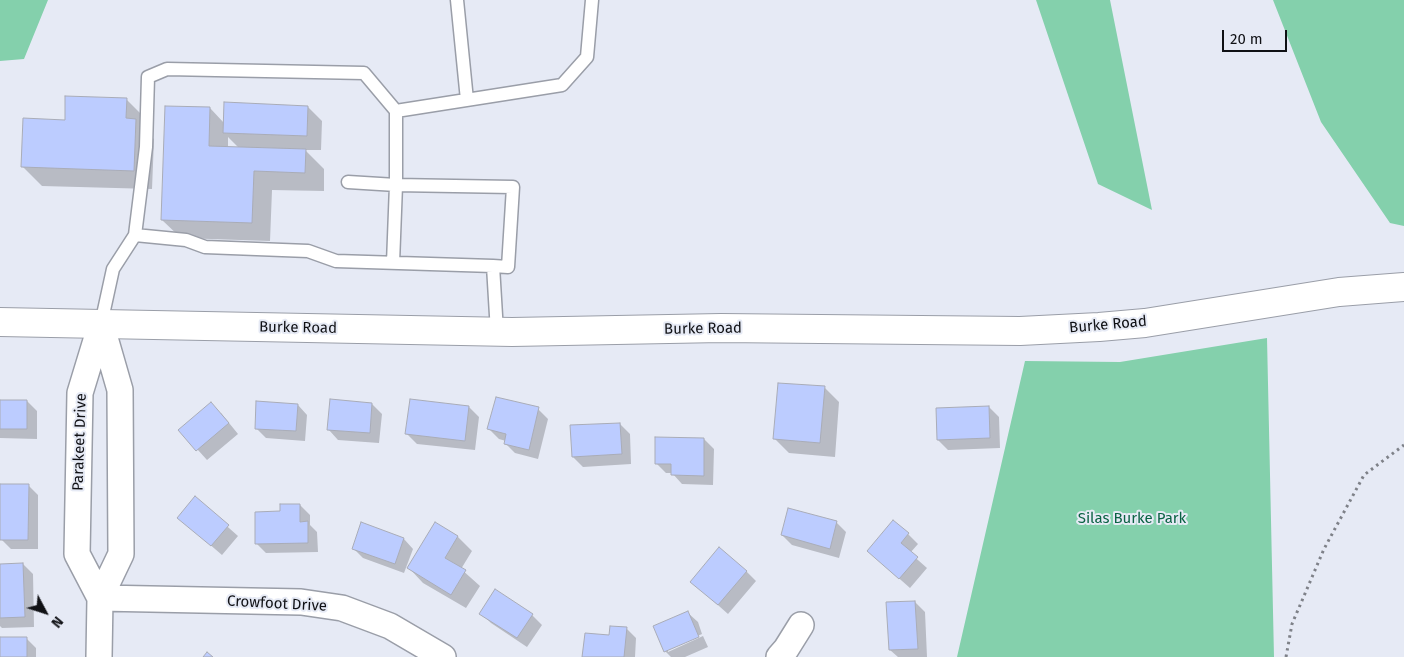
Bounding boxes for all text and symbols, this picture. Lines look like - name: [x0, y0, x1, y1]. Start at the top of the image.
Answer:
- scale bar: [1224, 20, 1289, 52]
- text: 20 m: [1230, 30, 1263, 48]
- street label: Burke Road: [1068, 313, 1148, 337]
- street label: Burke Road: [259, 318, 337, 338]
- street label: Burke Road: [664, 319, 742, 339]
- street label: Parakeet Drive: [69, 393, 91, 491]
- park label: Silas Burke Park: [1078, 510, 1186, 528]
- north arrow: [20, 587, 70, 637]
- street label: Crowfoot Drive: [227, 592, 327, 616]
- text: N: [47, 613, 66, 631]

